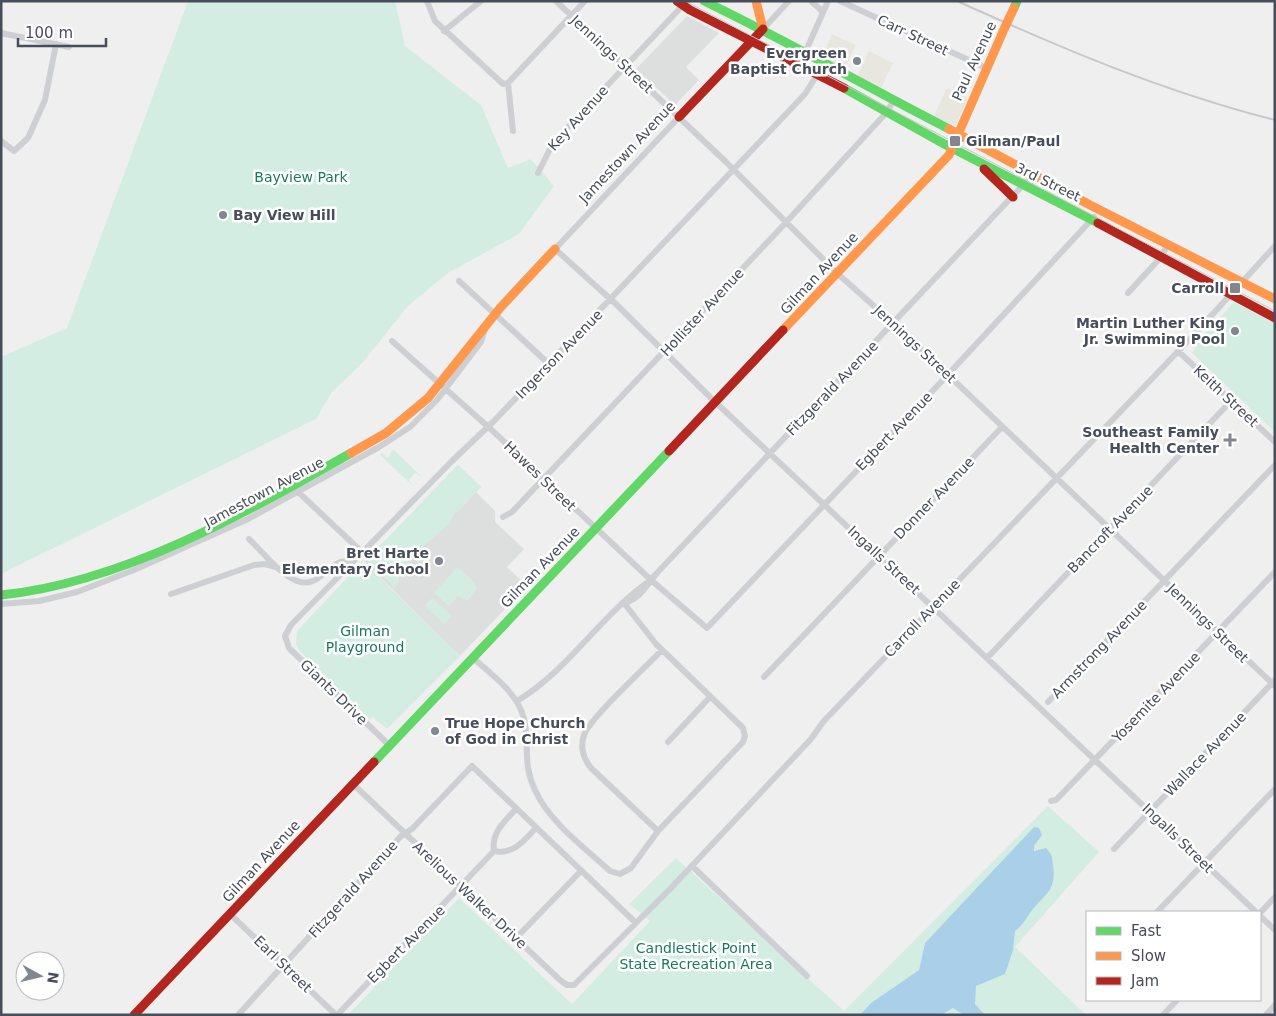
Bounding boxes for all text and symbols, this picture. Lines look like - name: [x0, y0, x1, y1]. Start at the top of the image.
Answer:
- street label: Jennings Street: [567, 11, 657, 96]
- street label: Carr Street: [875, 12, 952, 59]
- scale bar: [18, 15, 105, 47]
- street label: Paul Avenue: [949, 19, 999, 103]
- text: 100 m: [25, 24, 73, 42]
- place label: Evergreen Baptist Church: [730, 45, 847, 77]
- marker: Evergreen Baptist Church: [851, 55, 863, 67]
- street label: Key Avenue: [545, 82, 611, 154]
- street label: Jamestown Avenue: [575, 98, 678, 207]
- place label: Gilman/Paul: [966, 133, 1060, 149]
- marker: Gilman/Paul: [948, 134, 962, 148]
- street label: 3rd Street: [1013, 159, 1084, 205]
- park label: Bayview Park: [254, 169, 349, 185]
- place label: Bay View Hill: [233, 207, 336, 223]
- marker: Bay View Hill: [217, 209, 229, 221]
- street label: Gilman Avenue: [777, 229, 861, 317]
- street label: Hollister Avenue: [657, 265, 747, 359]
- place label: Carroll: [1171, 280, 1224, 296]
- marker: Carroll: [1228, 281, 1242, 295]
- street label: Jennings Street: [870, 301, 960, 386]
- street label: Ingerson Avenue: [512, 306, 606, 402]
- place label: Martin Luther King Jr. Swimming Pool: [1076, 315, 1225, 347]
- marker: Martin Luther King Jr. Swimming Pool: [1229, 325, 1241, 337]
- street label: Fitzgerald Avenue: [783, 338, 881, 438]
- street label: Keith Street: [1190, 362, 1262, 430]
- street label: Egbert Avenue: [852, 388, 936, 474]
- place label: Southeast Family Health Center: [1082, 424, 1219, 456]
- marker: Southeast Family Health Center: [1223, 433, 1237, 447]
- street label: Hawes Street: [501, 438, 580, 515]
- street label: Jamestown Avenue: [201, 454, 327, 531]
- street label: Donner Avenue: [891, 454, 977, 542]
- street label: Bancroft Avenue: [1064, 482, 1156, 576]
- street label: Gilman Avenue: [497, 523, 583, 611]
- street label: Ingalls Street: [845, 523, 924, 598]
- place label: Bret Harte Elementary School: [282, 545, 429, 577]
- marker: Bret Harte Elementary School: [433, 555, 445, 567]
- street label: Carroll Avenue: [881, 576, 963, 660]
- street label: Jennings Street: [1163, 580, 1252, 666]
- street label: Armstrong Avenue: [1048, 597, 1150, 701]
- park label: Gilman Playground: [326, 623, 404, 655]
- street label: Yosemite Avenue: [1108, 649, 1203, 746]
- street label: Giants Drive: [297, 656, 371, 728]
- street label: Wallace Avenue: [1161, 709, 1249, 799]
- place label: True Hope Church of God in Christ: [445, 715, 585, 747]
- marker: True Hope Church of God in Christ: [429, 725, 441, 737]
- street label: Ingalls Street: [1139, 800, 1217, 876]
- street label: Gilman Avenue: [219, 817, 303, 905]
- street label: Fitzgerald Avenue: [305, 837, 401, 941]
- street label: Arelious Walker Drive: [410, 838, 530, 952]
- street label: Egbert Avenue: [364, 902, 448, 986]
- legend: [1086, 911, 1261, 1001]
- text: Fast: [1131, 922, 1161, 940]
- street label: Earl Street: [251, 933, 316, 996]
- park label: Candlestick Point State Recreation Area: [619, 940, 773, 972]
- text: Slow: [1131, 947, 1166, 965]
- north arrow: [15, 951, 65, 1001]
- text: N: [44, 971, 62, 985]
- text: Jam: [1130, 972, 1159, 990]

